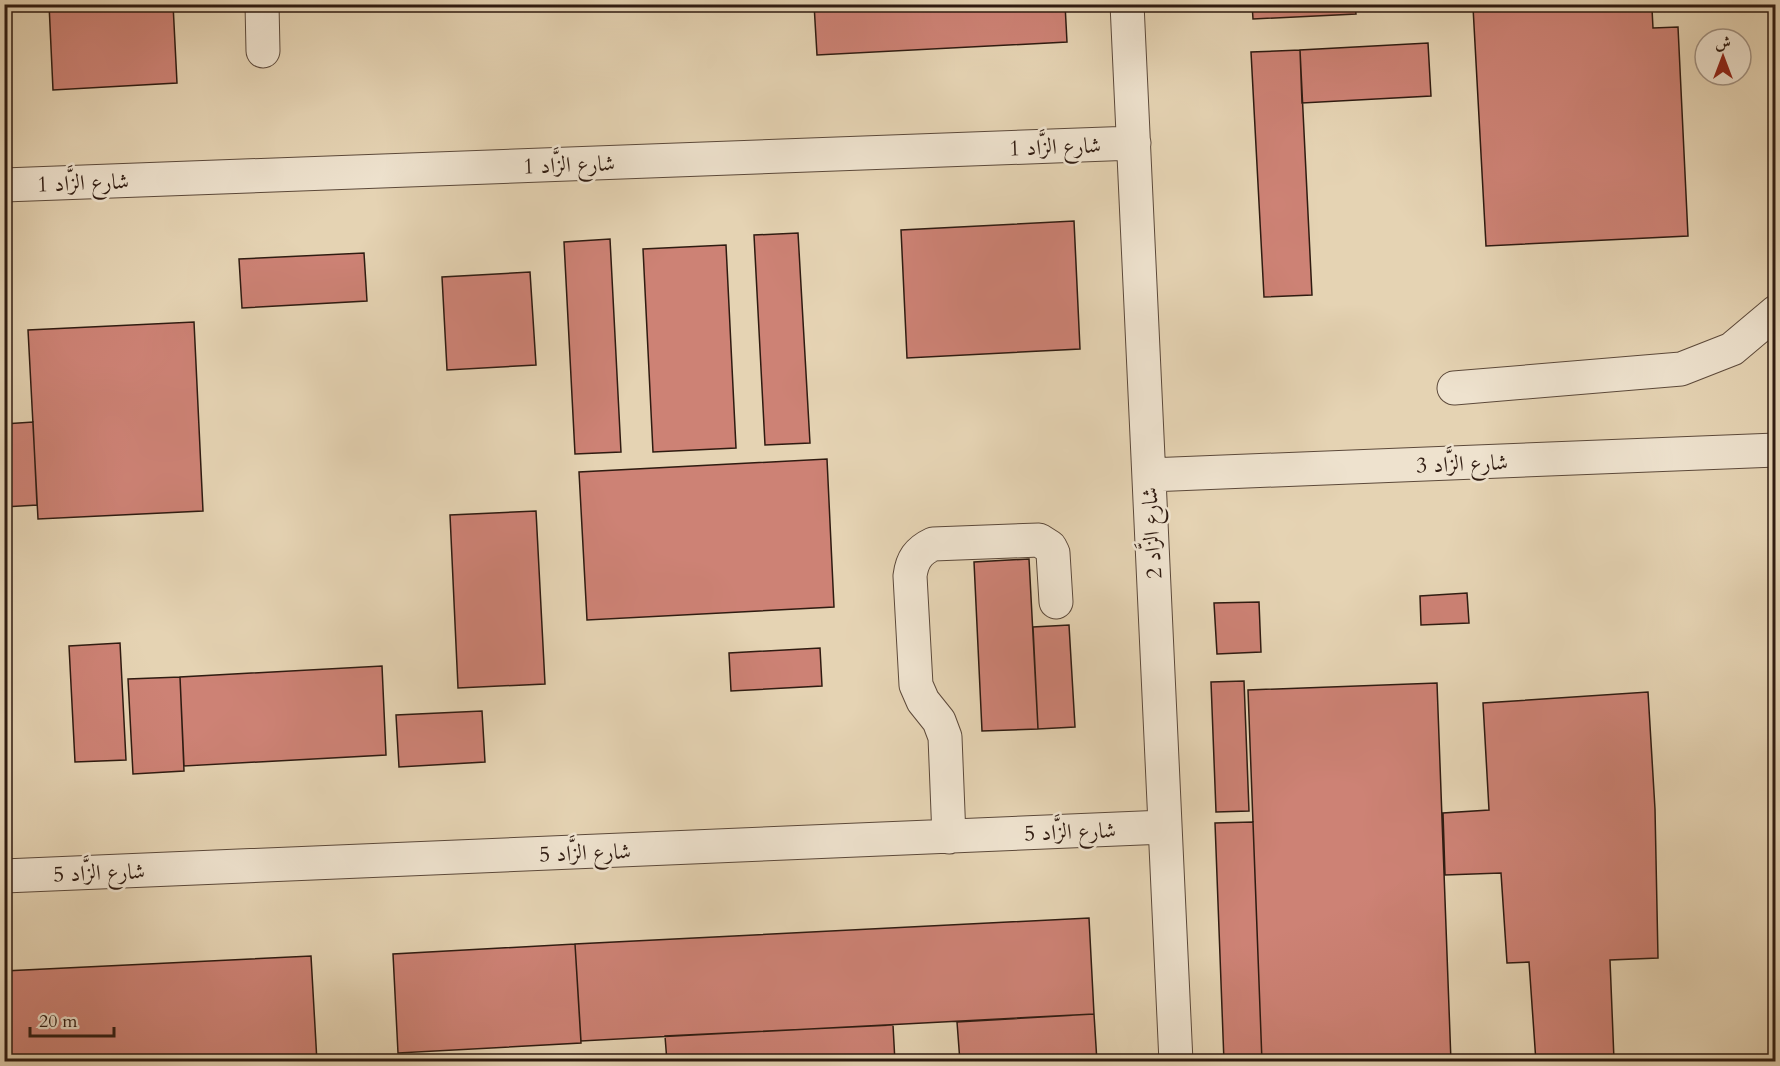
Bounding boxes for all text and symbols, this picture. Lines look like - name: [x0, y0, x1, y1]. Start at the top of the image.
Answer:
- north arrow: [1693, 27, 1753, 87]
- text: ش: [1715, 32, 1731, 54]
- street label: شارع الزَّاد 1: [1008, 126, 1102, 167]
- street label: شارع الزَّاد 1: [522, 144, 616, 185]
- street label: شارع الزَّاد 1: [36, 162, 130, 203]
- street label: شارع الزَّاد 3: [1415, 443, 1509, 484]
- street label: شارع الزَّاد 2: [1130, 486, 1172, 580]
- street label: شارع الزَّاد 5: [1023, 811, 1117, 852]
- street label: شارع الزَّاد 5: [538, 832, 632, 873]
- street label: شارع الزَّاد 5: [52, 852, 146, 893]
- scale bar: [30, 1000, 114, 1038]
- text: 20 m: [39, 1009, 78, 1034]

